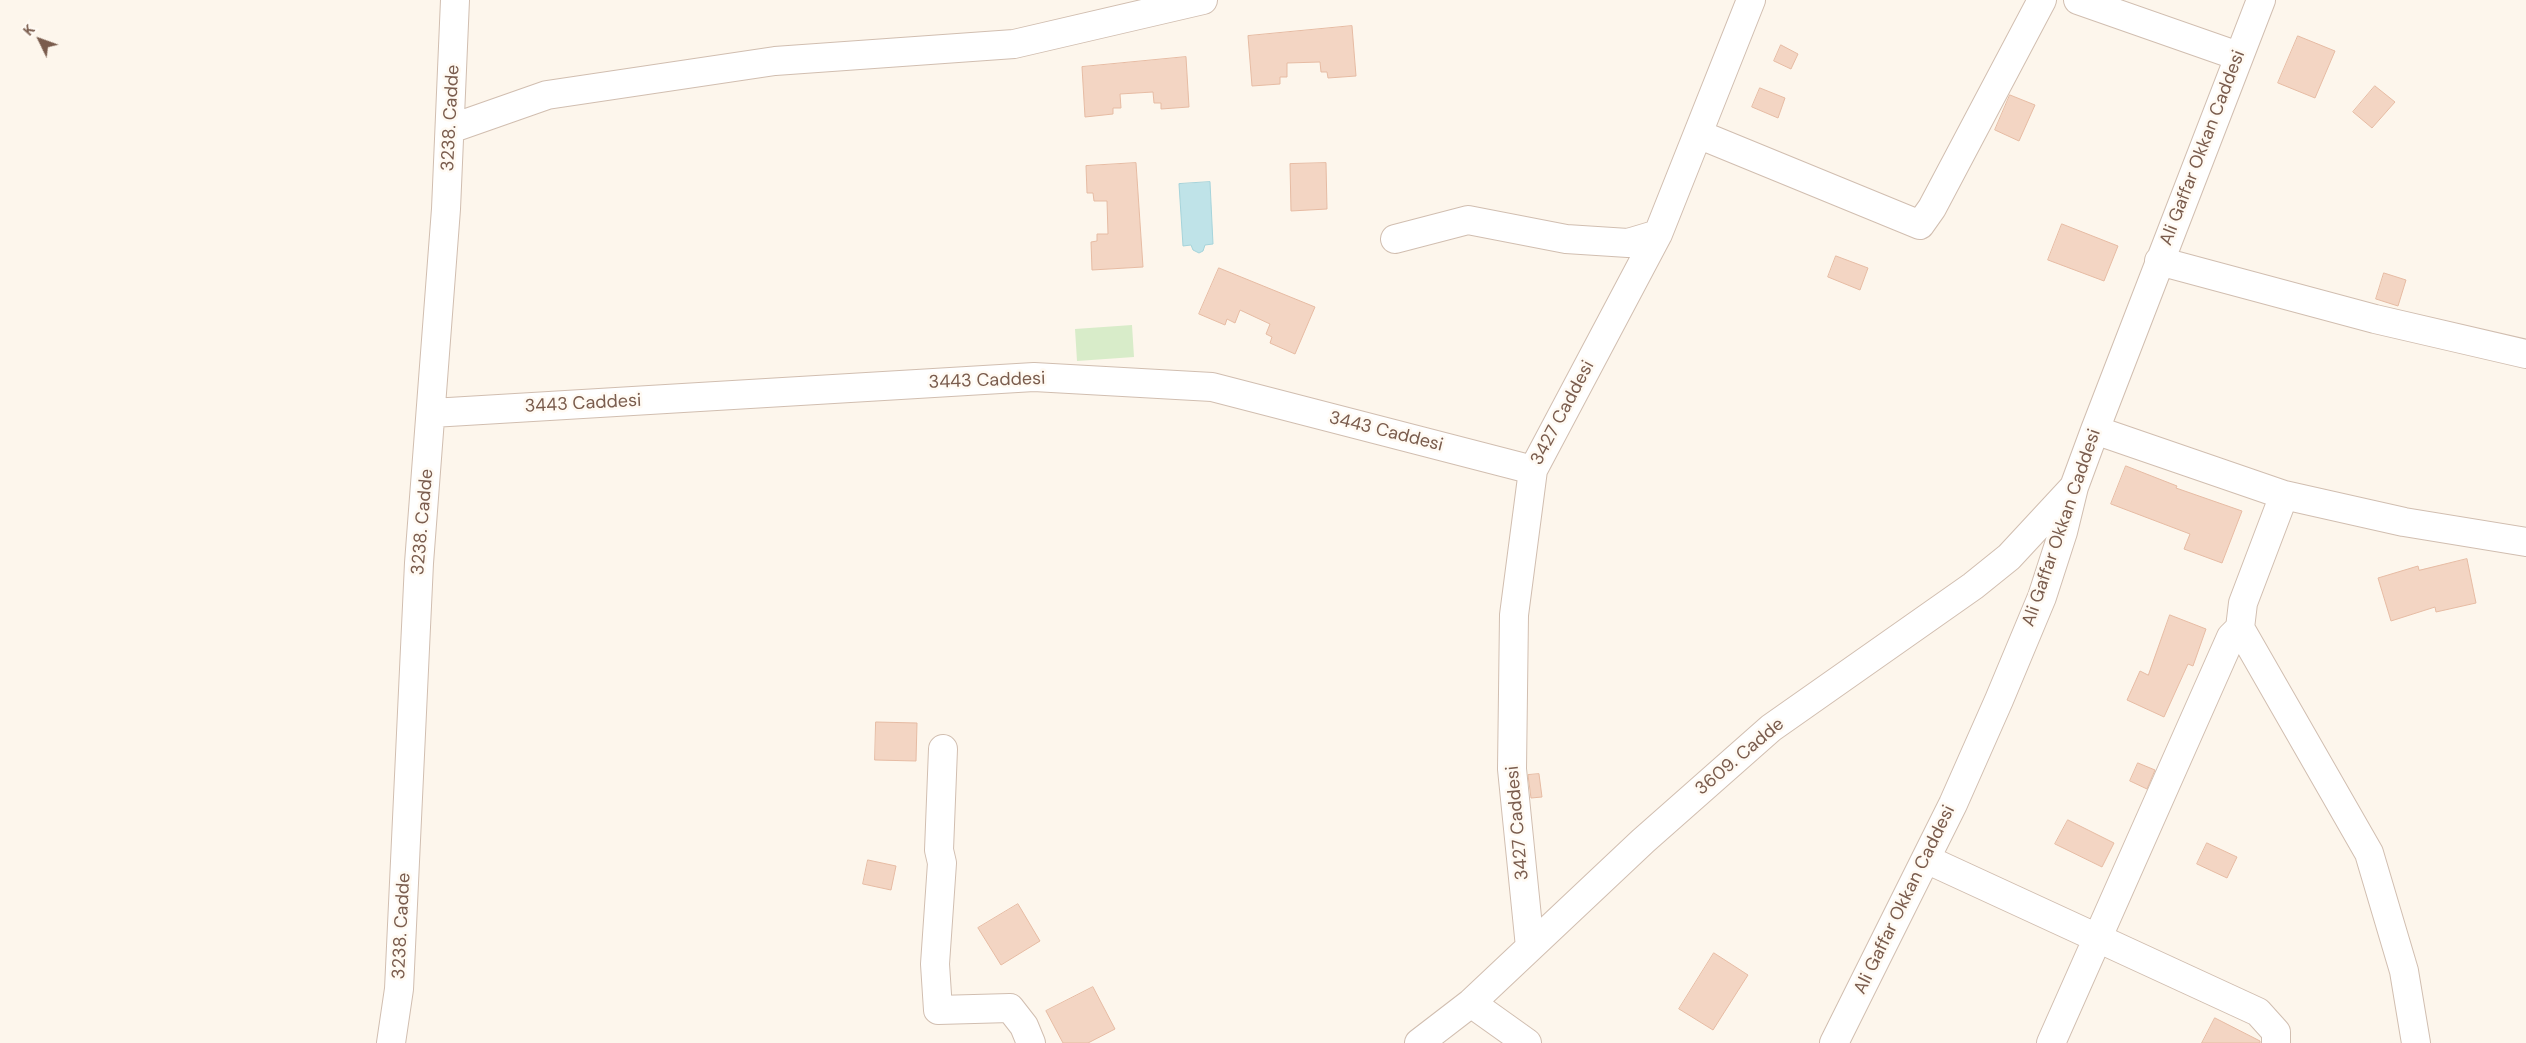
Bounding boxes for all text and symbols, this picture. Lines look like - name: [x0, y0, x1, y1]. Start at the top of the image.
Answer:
- north arrow: [15, 15, 65, 65]
- text: K: [19, 21, 39, 39]
- street label: Ali Gaffar Okkan Caddesi: [2156, 47, 2250, 249]
- street label: 3238. Cadde: [437, 64, 465, 172]
- street label: 3427 Caddesi: [1526, 357, 1600, 469]
- street label: 3443 Caddesi: [928, 368, 1046, 394]
- street label: 3443 Caddesi: [524, 390, 642, 418]
- street label: 3443 Caddesi: [1327, 407, 1445, 457]
- street label: Ali Gaffar Okkan Caddesi: [2018, 426, 2106, 630]
- street label: 3238. Cadde: [408, 468, 438, 576]
- street label: 3609. Cadde: [1691, 714, 1789, 800]
- street label: 3427 Caddesi: [1502, 765, 1534, 881]
- street label: Ali Gaffar Okkan Caddesi: [1850, 802, 1960, 998]
- street label: 3238. Cadde: [388, 872, 416, 980]

